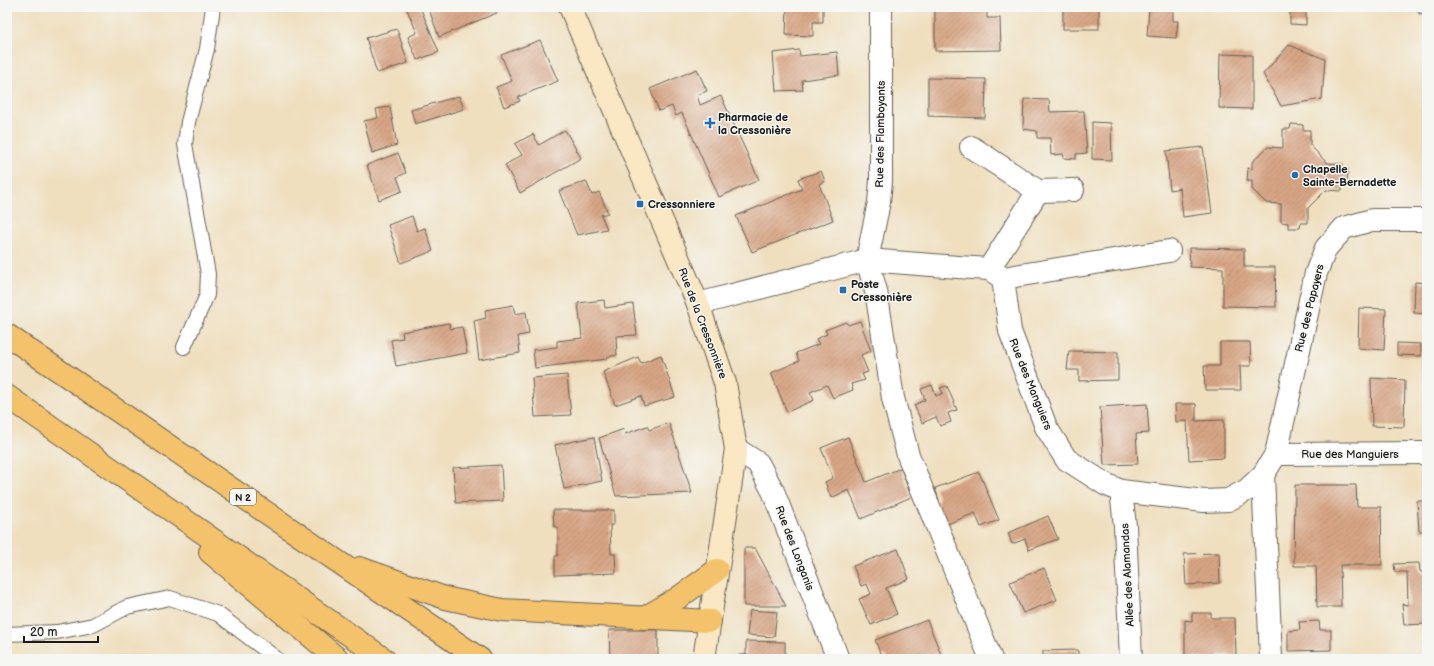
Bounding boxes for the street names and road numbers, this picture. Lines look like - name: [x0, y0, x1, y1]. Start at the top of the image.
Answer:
- street label: Rue des Flamboyants: [873, 80, 888, 188]
- street label: Rue des Papayers: [1292, 262, 1327, 353]
- street label: Rue de la Cressonnière: [675, 266, 730, 381]
- street label: Rue des Manguiers: [1006, 337, 1055, 432]
- street label: Rue des Manguiers: [1301, 448, 1399, 461]
- road number: N 2: [230, 489, 256, 505]
- street label: Rue des Longanis: [772, 504, 817, 593]
- street label: Allée des Alamandas: [1118, 522, 1137, 627]

